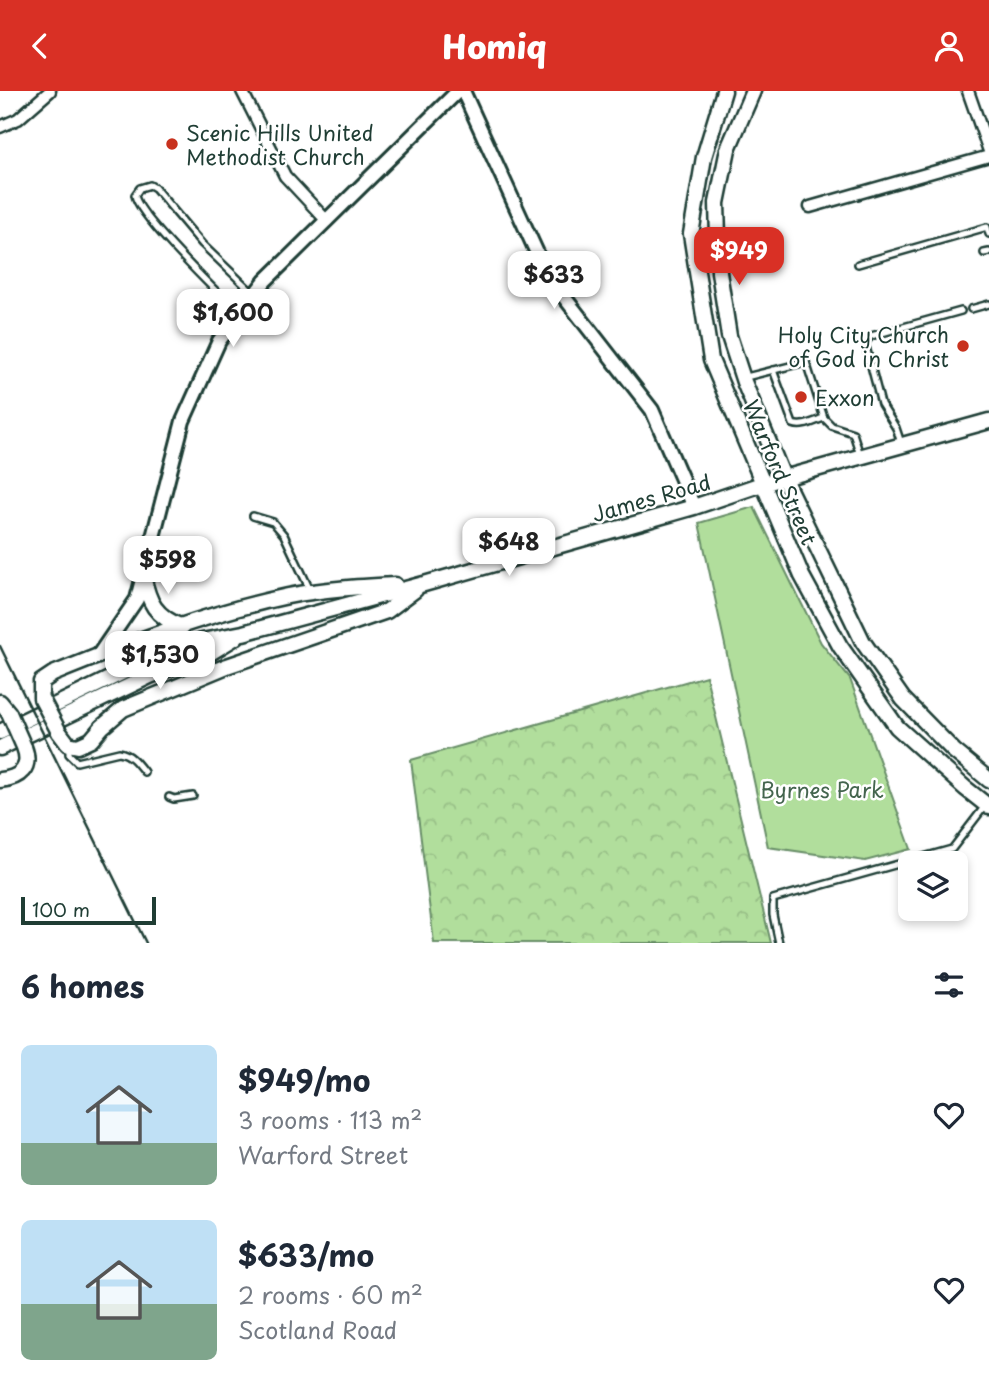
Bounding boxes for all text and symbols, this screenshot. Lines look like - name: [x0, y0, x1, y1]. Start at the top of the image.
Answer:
- text: Homiq: [442, 22, 547, 70]
- icon: back: [21, 27, 59, 65]
- icon: person: [930, 27, 968, 65]
- place label: Scenic Hills United Methodist Church: [186, 116, 373, 172]
- marker: Scenic Hills United Methodist Church: [164, 136, 180, 152]
- pin: $949: [698, 227, 780, 287]
- text: $949: [710, 232, 768, 267]
- pin: $633: [513, 251, 595, 311]
- text: $633: [524, 256, 584, 291]
- pin: $1,600: [176, 289, 290, 349]
- text: $1,600: [193, 294, 273, 329]
- place label: Holy City Church of God in Christ: [778, 318, 949, 374]
- marker: Holy City Church of God in Christ: [955, 338, 971, 354]
- place label: Exxon: [815, 381, 875, 413]
- marker: Exxon: [793, 389, 809, 405]
- street label: Warford Street: [736, 394, 826, 550]
- street label: James Road: [588, 465, 714, 529]
- pin: $648: [468, 519, 550, 578]
- text: $648: [478, 523, 540, 558]
- pin: $598: [127, 537, 209, 596]
- text: $598: [139, 541, 197, 576]
- pin: $1,530: [103, 631, 217, 691]
- text: $1,530: [121, 636, 199, 671]
- park label: Byrnes Park: [760, 773, 884, 805]
- map controls: [898, 851, 968, 921]
- button: layers: [898, 851, 968, 921]
- scale bar: [21, 894, 156, 926]
- text: 100 m: [32, 895, 90, 923]
- text: 6 homes: [21, 963, 144, 1008]
- icon: filters: [930, 966, 968, 1004]
- text: $949/mo: [238, 1057, 370, 1102]
- icon: home: [77, 1073, 161, 1157]
- icon: heart: [930, 1096, 968, 1134]
- text: 3 rooms · 113 m²: [238, 1102, 422, 1137]
- text: Warford Street: [238, 1137, 408, 1172]
- text: $633/mo: [238, 1232, 374, 1277]
- icon: home: [77, 1248, 161, 1332]
- icon: heart: [930, 1271, 968, 1309]
- text: 2 rooms · 60 m²: [238, 1277, 423, 1312]
- text: Scotland Road: [238, 1312, 397, 1347]

